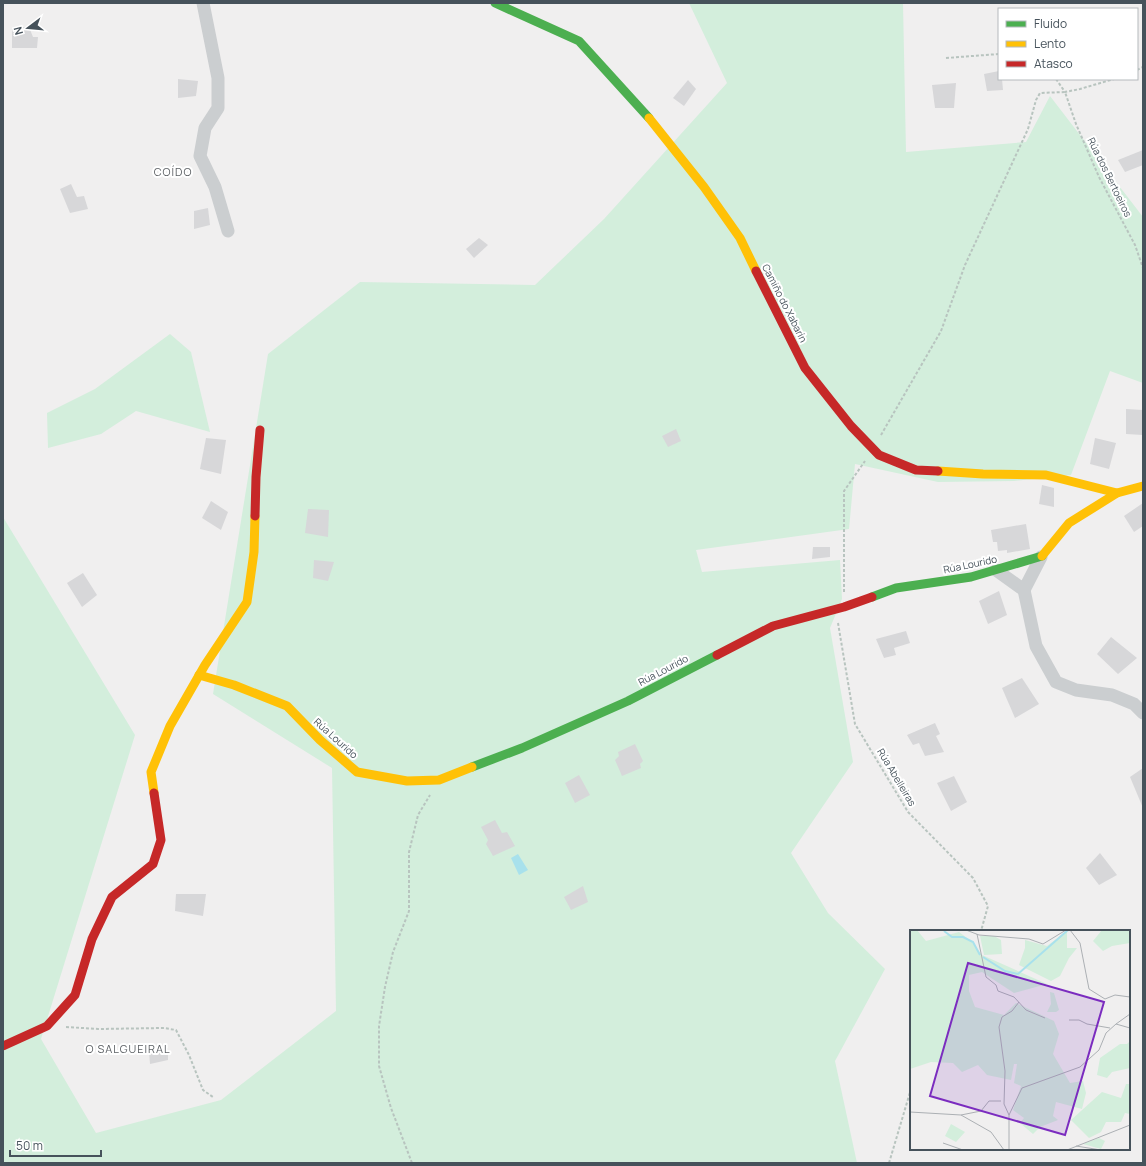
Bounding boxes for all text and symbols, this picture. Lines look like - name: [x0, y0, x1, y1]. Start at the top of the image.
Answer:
- north arrow: [8, 8, 48, 48]
- legend: [998, 8, 1138, 80]
- text: Fluido: [1034, 15, 1067, 32]
- text: N: [10, 25, 26, 37]
- text: Lento: [1034, 35, 1066, 52]
- text: Atasco: [1034, 55, 1073, 72]
- street label: Rúa dos Bertoeiros: [1085, 135, 1135, 219]
- district label: COÍDO: [154, 164, 192, 179]
- street label: Camiño do Xabarín: [759, 261, 811, 345]
- street label: Rúa Lourido: [942, 551, 998, 577]
- street label: Rúa Lourido: [636, 651, 690, 689]
- street label: Rúa Lourido: [311, 715, 361, 762]
- street label: Rúa Abelleiras: [874, 746, 920, 808]
- inset map: [910, 930, 1130, 1150]
- district label: O SALGUEIRAL: [85, 1041, 171, 1056]
- scale bar: [10, 1132, 101, 1158]
- text: 50 m: [16, 1137, 43, 1154]

